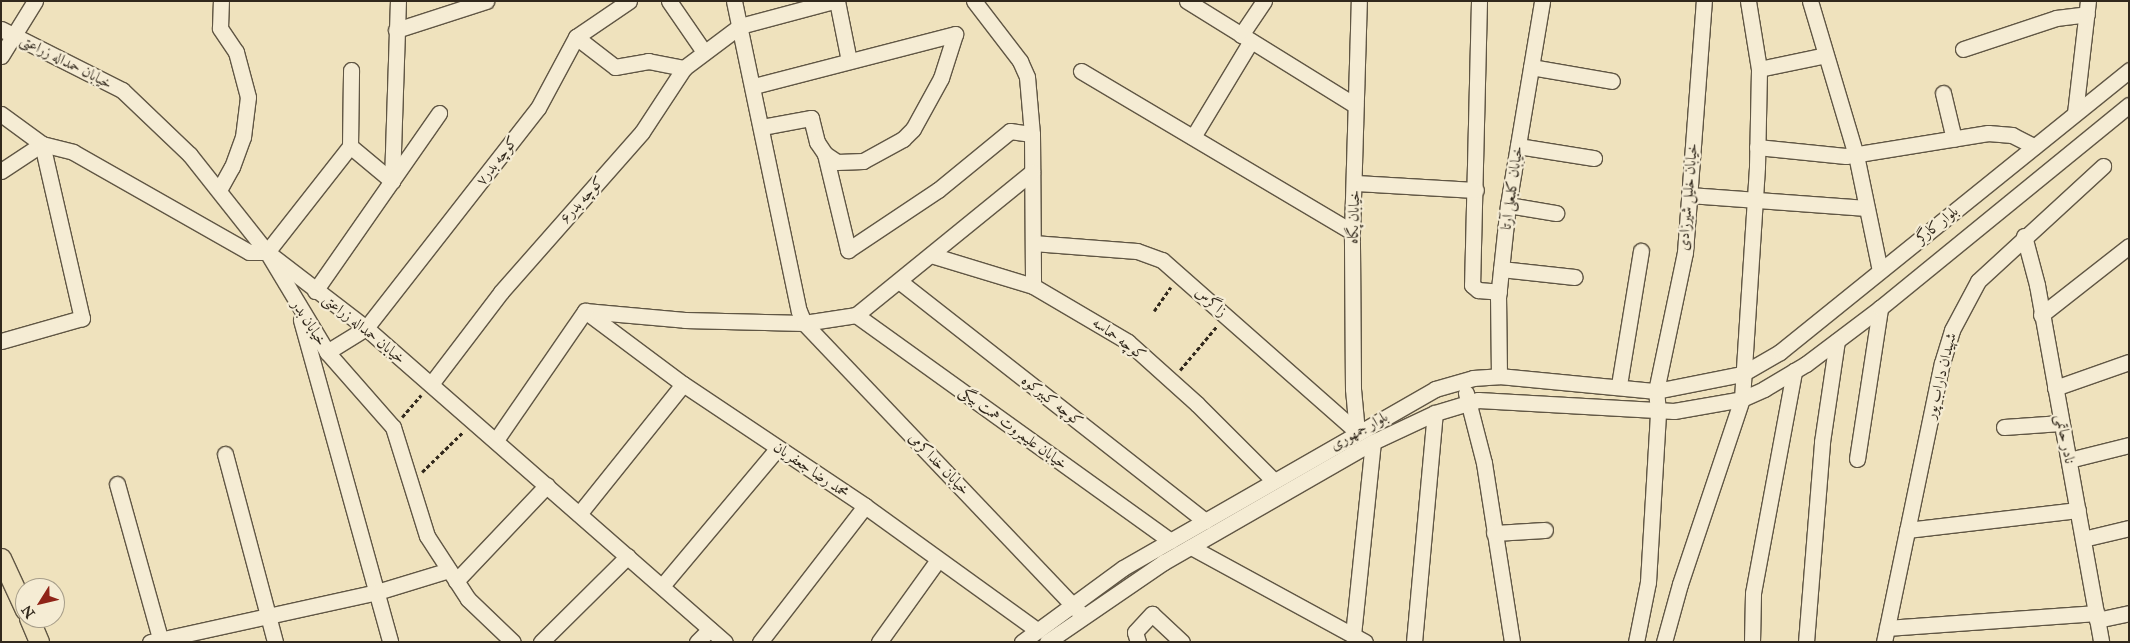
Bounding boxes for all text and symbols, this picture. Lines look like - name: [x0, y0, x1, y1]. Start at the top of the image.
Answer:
- street label: خیابان حمداله زراعتی: [17, 31, 115, 93]
- street label: کوچه بدر۷: [472, 133, 522, 189]
- street label: خیابان خلیل شیرزادی: [1674, 143, 1702, 251]
- street label: خیابان کلبعلی آرتا: [1497, 145, 1527, 231]
- street label: کوچه بدر۶: [556, 173, 608, 227]
- street label: خیابان پگاه: [1344, 190, 1364, 244]
- street label: بلوار کارگر: [1912, 202, 1962, 248]
- street label: زاگرس: [1191, 283, 1231, 321]
- street label: خیابان حمداله زراعتی: [319, 290, 409, 368]
- street label: خیابان بدر: [288, 297, 330, 349]
- street label: کوچه حماسه: [1089, 314, 1149, 364]
- street label: شهیدان داراب پور: [1922, 331, 1960, 421]
- street label: کوچه کبیرکوه: [1018, 371, 1086, 431]
- street label: خیابان علیمروت همت بیگی: [955, 383, 1071, 473]
- street label: بلوار جمهوری: [1327, 408, 1391, 454]
- street label: نادر حاتمی: [2051, 413, 2079, 465]
- street label: خیابان خداکرمی: [905, 429, 973, 499]
- street label: محمد رضا جعفریان: [770, 438, 852, 502]
- north arrow: [15, 578, 65, 628]
- text: N: [18, 602, 39, 621]

